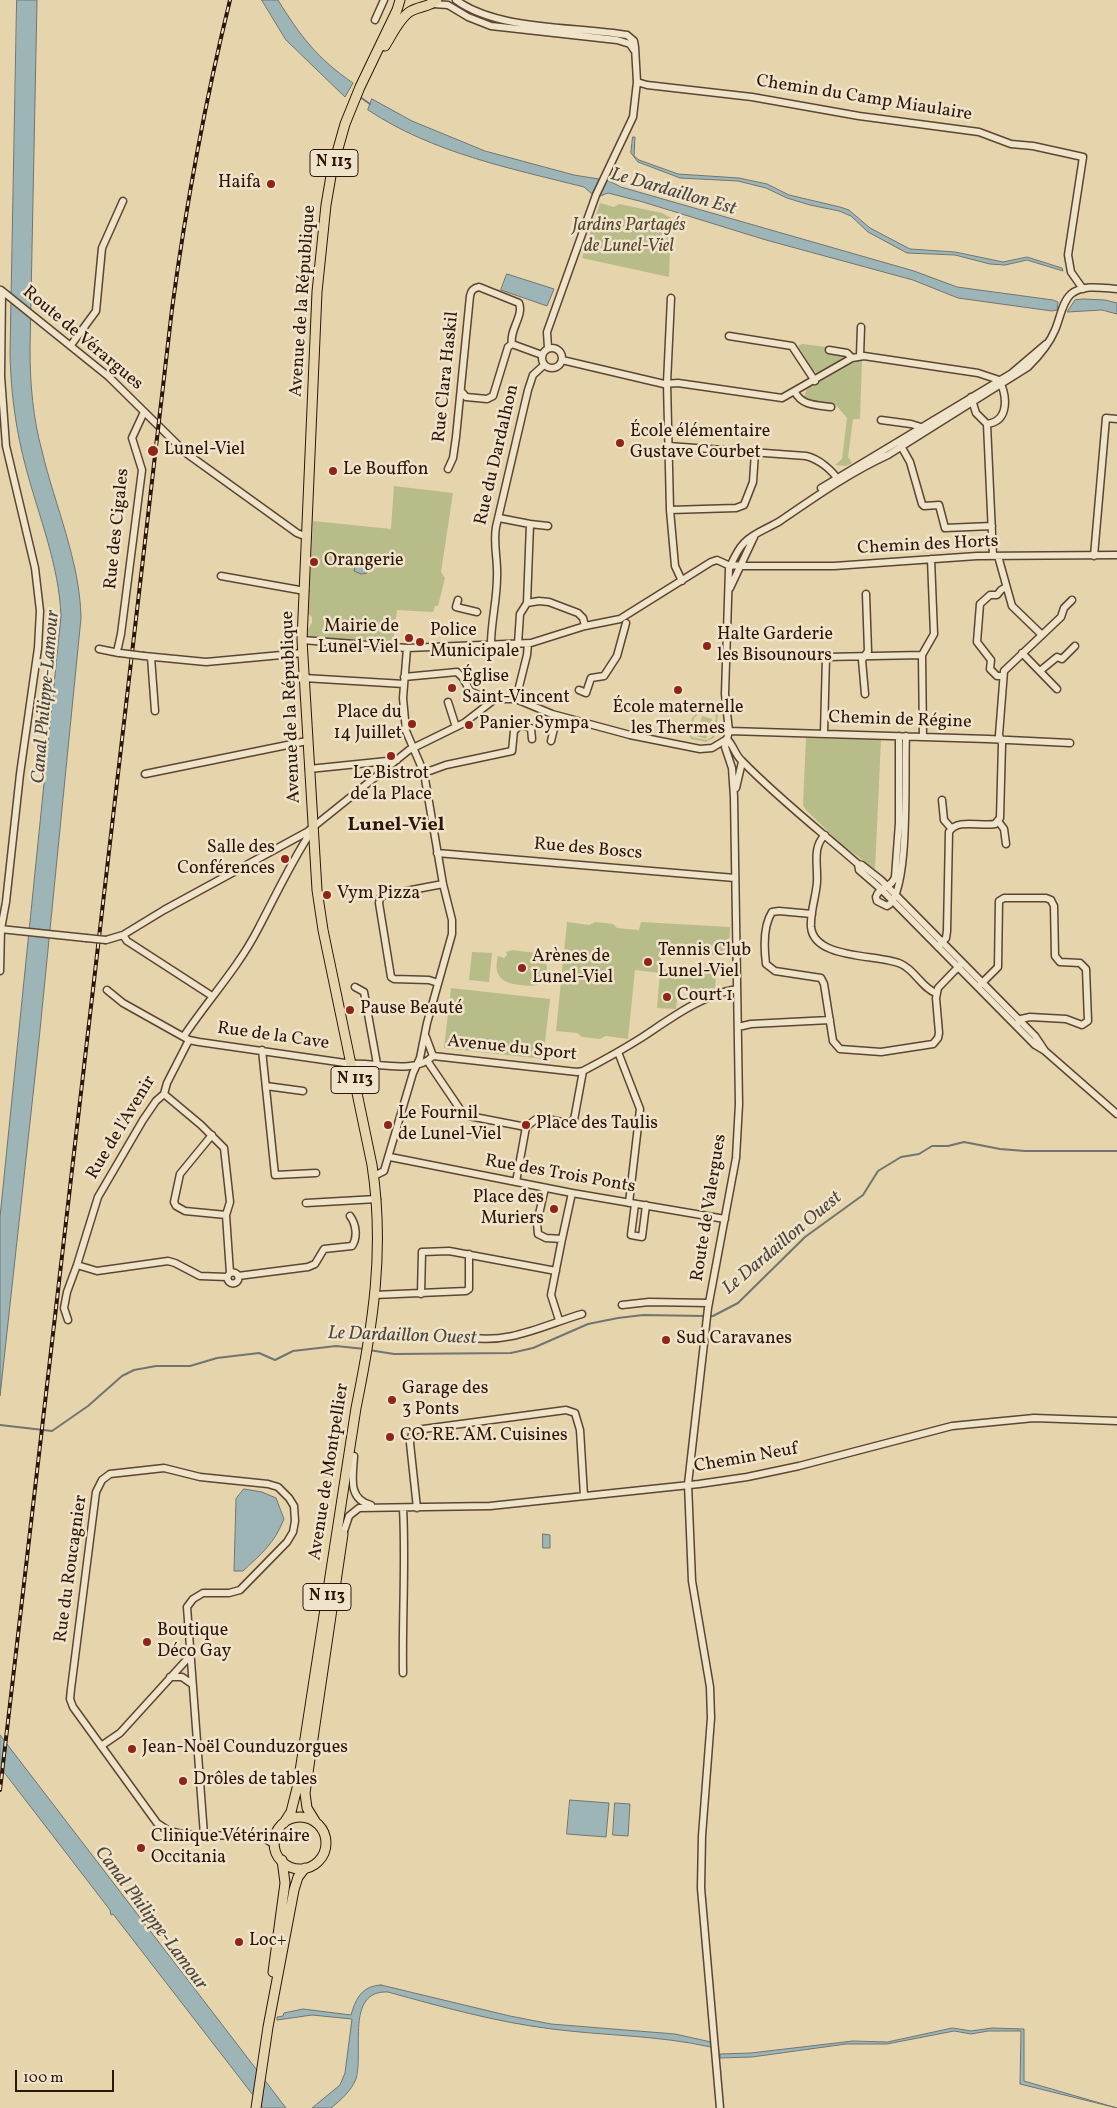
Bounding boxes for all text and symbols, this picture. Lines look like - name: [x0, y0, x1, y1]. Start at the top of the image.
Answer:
- street label: Chemin du Camp Miaulaire: [755, 71, 973, 127]
- road number: N 113: [310, 150, 358, 177]
- water label: Le Dardaillon Est: [608, 164, 738, 222]
- place label: Haifa: [218, 173, 261, 195]
- marker: Haifa: [265, 178, 277, 190]
- street label: Avenue de la République: [287, 204, 321, 398]
- park label: Jardins Partagés de Lunel-Viel: [572, 216, 686, 258]
- street label: Route de Vérargues: [17, 282, 147, 396]
- street label: Rue Clara Haskil: [429, 310, 465, 444]
- street label: Rue du Dardalhon: [471, 383, 525, 527]
- place label: École élémentaire Gustave Courbet: [630, 422, 770, 464]
- marker: École élémentaire Gustave Courbet: [614, 437, 626, 449]
- place label: Lunel-Viel: [164, 440, 245, 462]
- marker: Lunel-Viel: [146, 444, 160, 458]
- place label: Le Bouffon: [343, 460, 428, 482]
- marker: Le Bouffon: [327, 465, 339, 477]
- street label: Rue des Cigales: [101, 467, 135, 591]
- street label: Chemin des Horts: [857, 532, 999, 560]
- place label: Orangerie: [324, 551, 404, 573]
- marker: Orangerie: [308, 556, 320, 568]
- water label: Canal Philippe-Lamour: [28, 609, 66, 785]
- street label: Avenue de la République: [278, 610, 306, 804]
- place label: Mairie de Lunel-Viel: [318, 617, 399, 660]
- place label: Police Municipale: [430, 621, 519, 664]
- place label: Halte Garderie les Bisounours: [717, 625, 833, 668]
- marker: Mairie de Lunel-Viel: [403, 632, 415, 644]
- marker: Police Municipale: [414, 636, 426, 648]
- marker: Halte Garderie les Bisounours: [701, 640, 713, 652]
- place label: Église Saint-Vincent: [462, 667, 570, 710]
- marker: Église Saint-Vincent: [446, 682, 458, 694]
- marker: École maternelle les Thermes: [672, 684, 684, 696]
- place label: École maternelle les Thermes: [612, 698, 744, 741]
- place label: Place du 14 Juillet: [334, 703, 402, 746]
- street label: Chemin de Régine: [828, 708, 972, 734]
- place label: Panier Sympa: [479, 714, 589, 736]
- marker: Place du 14 Juillet: [406, 718, 418, 730]
- marker: Panier Sympa: [463, 719, 475, 731]
- marker: Le Bistrot de la Place: [385, 750, 397, 762]
- place label: Le Bistrot de la Place: [350, 764, 432, 806]
- district label: Lunel-Viel: [348, 814, 444, 838]
- street label: Rue des Boscs: [533, 834, 643, 866]
- place label: Salle des Conférences: [177, 838, 275, 881]
- marker: Salle des Conférences: [279, 853, 291, 865]
- place label: Vym Pizza: [337, 884, 420, 906]
- marker: Vym Pizza: [321, 889, 333, 901]
- place label: Tennis Club Lunel-Viel: [658, 941, 751, 984]
- place label: Arènes de Lunel-Viel: [532, 947, 613, 990]
- marker: Tennis Club Lunel-Viel: [642, 956, 654, 968]
- marker: Arènes de Lunel-Viel: [516, 962, 528, 974]
- place label: Court 1: [677, 986, 733, 1008]
- marker: Court 1: [661, 991, 673, 1003]
- place label: Pause Beauté: [360, 999, 463, 1021]
- marker: Pause Beauté: [344, 1004, 356, 1016]
- street label: Rue de la Cave: [216, 1018, 330, 1056]
- street label: Avenue du Sport: [446, 1031, 578, 1067]
- road number: N 113: [331, 1066, 379, 1094]
- street label: Rue de l'Avenir: [83, 1072, 161, 1184]
- place label: Le Fournil de Lunel-Viel: [398, 1104, 502, 1146]
- place label: Place des Taulis: [536, 1114, 658, 1136]
- marker: Le Fournil de Lunel-Viel: [382, 1119, 394, 1131]
- marker: Place des Taulis: [520, 1119, 532, 1131]
- street label: Route de Valergues: [688, 1133, 732, 1283]
- street label: Rue des Trois Ponts: [483, 1151, 637, 1199]
- water label: Le Dardaillon Ouest: [719, 1187, 847, 1301]
- place label: Place des Muriers: [473, 1188, 544, 1230]
- marker: Place des Muriers: [548, 1203, 560, 1215]
- water label: Le Dardaillon Ouest: [327, 1323, 477, 1351]
- place label: Sud Caravanes: [676, 1329, 792, 1351]
- marker: Sud Caravanes: [660, 1334, 672, 1346]
- place label: Garage des 3 Ponts: [402, 1379, 488, 1422]
- street label: Avenue de Montpellier: [305, 1382, 355, 1562]
- marker: Garage des 3 Ponts: [386, 1394, 398, 1406]
- place label: CO. RE. AM. Cuisines: [400, 1426, 568, 1448]
- marker: CO. RE. AM. Cuisines: [384, 1431, 396, 1443]
- street label: Chemin Neuf: [692, 1439, 800, 1479]
- street label: Rue du Roucagnier: [51, 1494, 93, 1644]
- road number: N 113: [303, 1584, 351, 1610]
- place label: Boutique Déco Gay: [157, 1621, 231, 1664]
- marker: Boutique Déco Gay: [141, 1636, 153, 1648]
- place label: Jean-Noël Counduzorgues: [142, 1738, 348, 1760]
- marker: Jean-Noël Counduzorgues: [126, 1743, 138, 1755]
- place label: Drôles de tables: [193, 1770, 317, 1792]
- marker: Drôles de tables: [177, 1775, 189, 1787]
- place label: Clinique Vétérinaire Occitania: [151, 1827, 310, 1870]
- marker: Clinique Vétérinaire Occitania: [135, 1842, 147, 1854]
- water label: Canal Philippe-Lamour: [88, 1843, 212, 1995]
- place label: Loc+: [249, 1931, 287, 1953]
- marker: Loc+: [233, 1936, 245, 1948]
- scale bar: [18, 2060, 116, 2092]
- text: 100 m: [23, 2068, 63, 2089]

